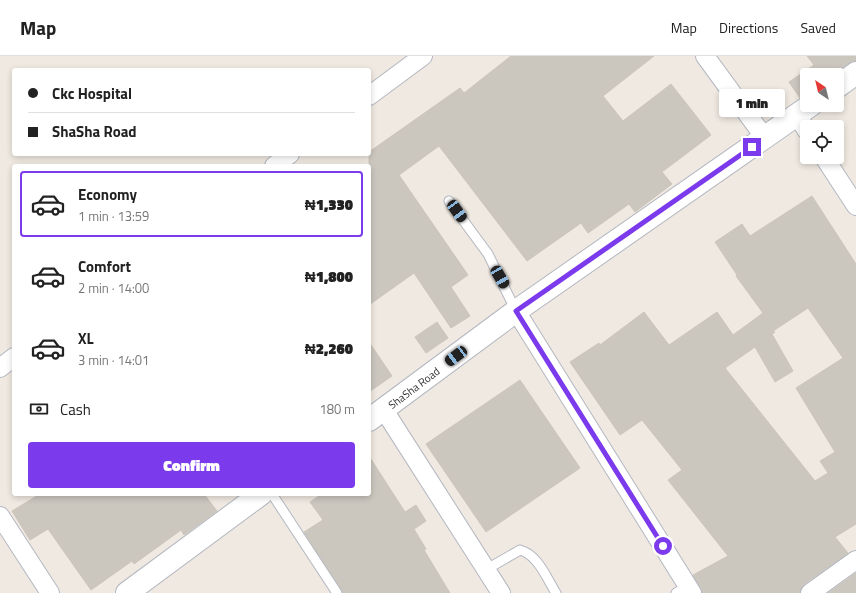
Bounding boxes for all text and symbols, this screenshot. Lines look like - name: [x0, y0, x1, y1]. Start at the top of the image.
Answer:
- text: Map: [20, 13, 56, 42]
- text: Map: [671, 17, 697, 38]
- text: Directions: [719, 17, 778, 38]
- text: Saved: [800, 17, 836, 38]
- north arrow: [800, 68, 844, 112]
- map controls: [800, 68, 844, 164]
- text: Ckc Hospital: [52, 82, 132, 105]
- callout: 1 min: [719, 89, 785, 117]
- text: 1 min: [736, 93, 768, 113]
- text: ShaSha Road: [52, 120, 137, 143]
- button: locate: [800, 120, 844, 164]
- route end: [743, 138, 761, 156]
- text: Economy: [78, 183, 137, 206]
- icon: car: [30, 186, 66, 222]
- text: ₦1,330: [305, 193, 353, 216]
- car: [445, 198, 469, 224]
- text: 1 min · 13:59: [78, 206, 149, 226]
- text: Comfort: [78, 255, 131, 278]
- icon: car: [30, 258, 66, 294]
- car: [489, 264, 511, 290]
- text: ₦1,800: [305, 265, 353, 288]
- text: 2 min · 14:00: [78, 278, 149, 298]
- text: XL: [78, 327, 94, 350]
- icon: car: [30, 330, 66, 366]
- text: ₦2,260: [305, 337, 353, 360]
- car: [443, 344, 469, 368]
- text: 3 min · 14:01: [78, 350, 149, 370]
- street label: ShaSha Road: [385, 363, 443, 413]
- icon: cash: [28, 398, 50, 420]
- text: Cash: [60, 398, 91, 421]
- text: 180 m: [319, 399, 355, 419]
- button: Confirm: [28, 442, 355, 488]
- route start: [654, 537, 672, 555]

